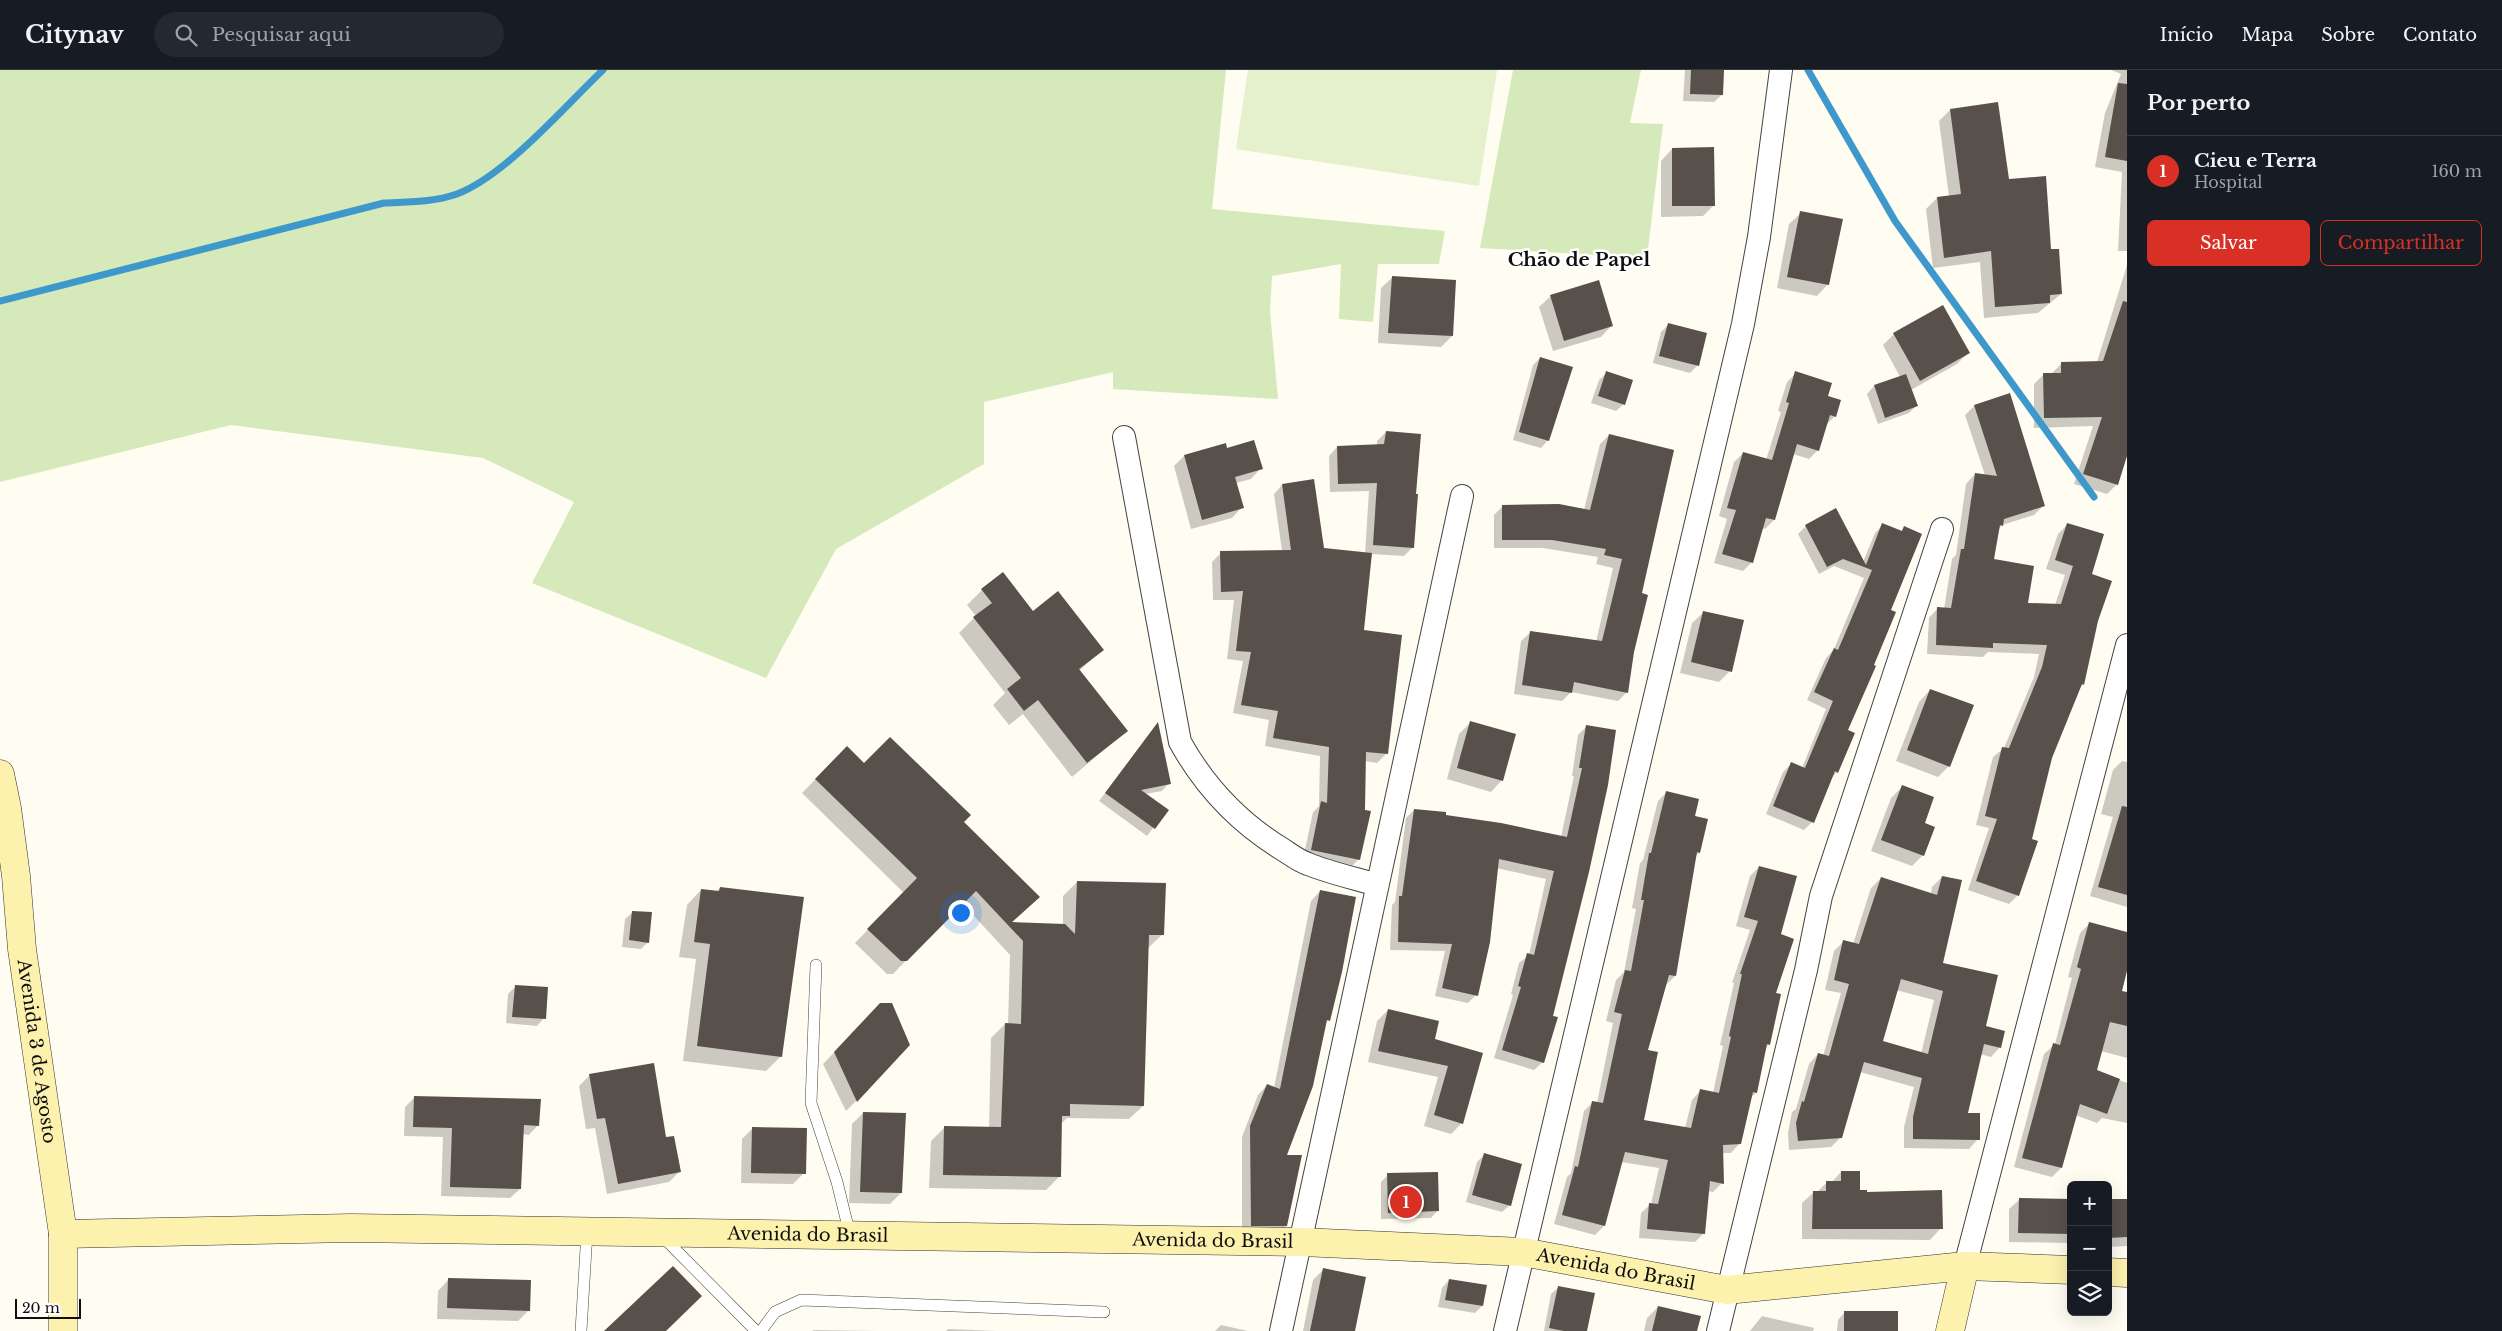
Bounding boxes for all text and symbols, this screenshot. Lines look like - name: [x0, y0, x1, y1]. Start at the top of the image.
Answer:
- search box: [154, 12, 504, 57]
- text: Citynav: [25, 20, 124, 49]
- icon: search: [172, 21, 200, 49]
- text: Pesquisar aqui: [212, 23, 351, 46]
- text: Início: [2160, 24, 2213, 46]
- text: Mapa: [2241, 24, 2293, 46]
- text: Sobre: [2321, 24, 2375, 46]
- text: Contato: [2403, 24, 2477, 46]
- text: Por perto: [2147, 90, 2250, 116]
- text: Cieu e Terra: [2194, 149, 2317, 172]
- text: 1: [2160, 161, 2166, 181]
- text: 160 m: [2431, 161, 2482, 181]
- text: Hospital: [2194, 172, 2263, 192]
- button: Salvar: [2147, 220, 2310, 266]
- button: Compartilhar: [2320, 220, 2482, 266]
- district label: Chão de Papel: [1508, 248, 1650, 271]
- your location: [948, 900, 974, 926]
- street label: Avenida 3 de Agosto: [12, 957, 61, 1145]
- map controls: [2067, 1181, 2112, 1316]
- button: +: [2067, 1181, 2112, 1226]
- pin: 1: [1390, 1183, 1422, 1221]
- street label: Avenida do Brasil: [726, 1223, 889, 1247]
- button: −: [2067, 1226, 2112, 1271]
- street label: Avenida do Brasil: [1131, 1229, 1294, 1253]
- street label: Avenida do Brasil: [1534, 1244, 1697, 1295]
- button: layers: [2067, 1271, 2112, 1316]
- scale bar: [15, 1296, 81, 1319]
- text: 20 m: [22, 1299, 60, 1317]

